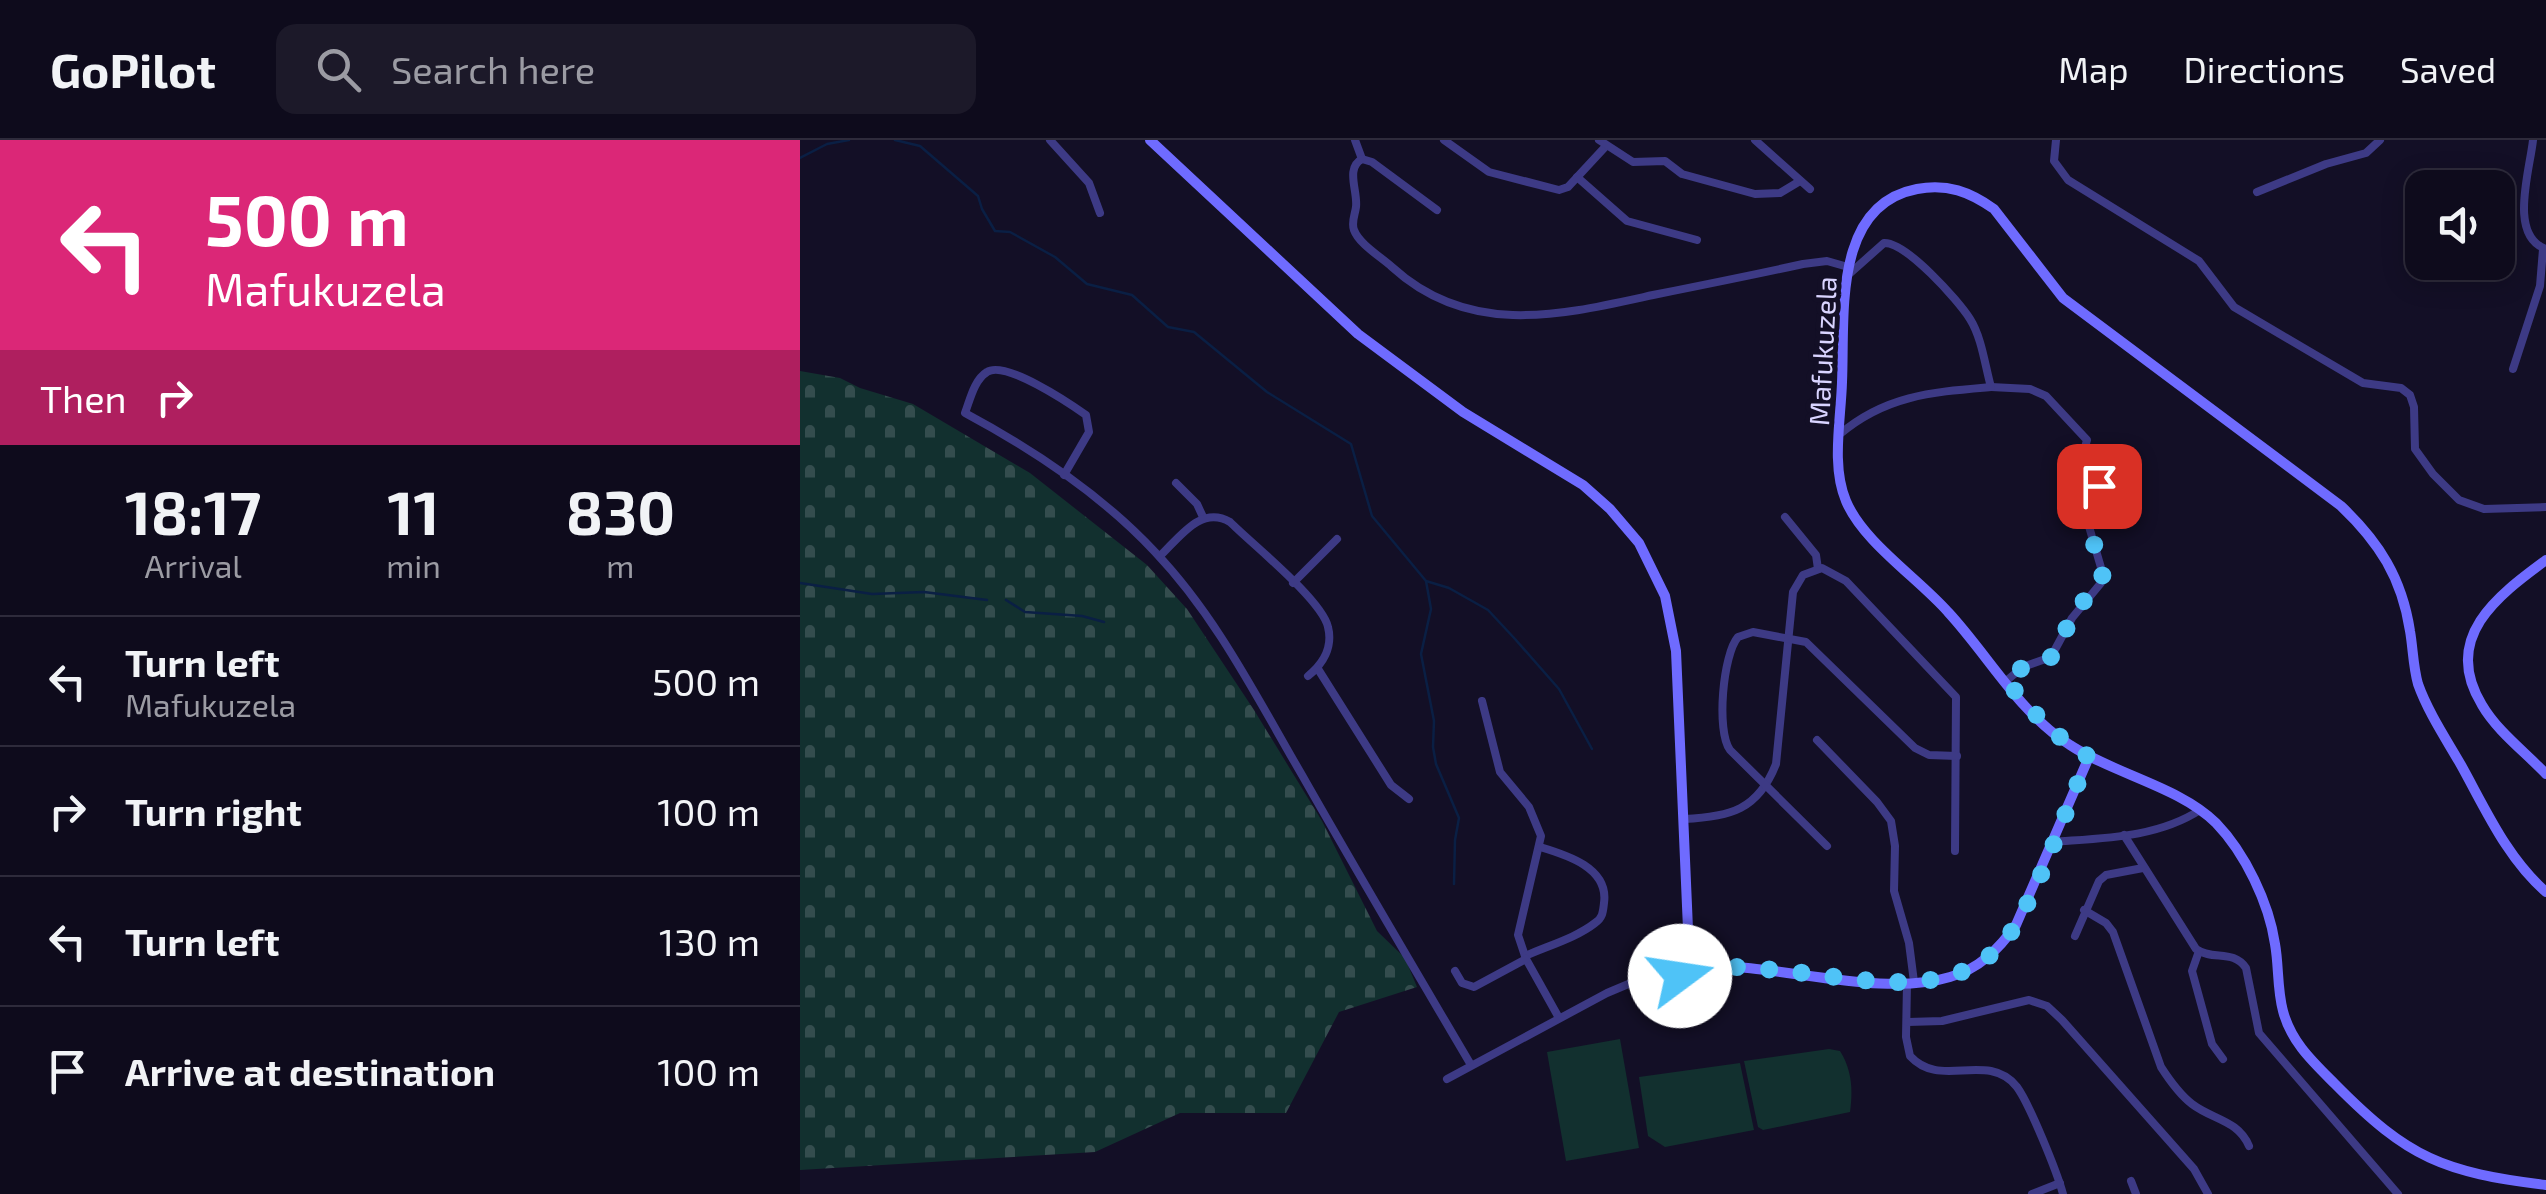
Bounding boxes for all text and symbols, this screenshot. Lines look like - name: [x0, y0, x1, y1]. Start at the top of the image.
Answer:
- search box: [276, 24, 976, 114]
- text: GoPilot: [50, 40, 216, 98]
- icon: search: [311, 42, 366, 97]
- text: Search here: [391, 46, 595, 92]
- text: Map: [2058, 48, 2129, 90]
- text: Directions: [2184, 48, 2345, 90]
- text: Saved: [2400, 48, 2496, 90]
- map controls: [2405, 170, 2515, 280]
- button: sound: [2405, 170, 2515, 280]
- text: 500 m: [205, 176, 409, 260]
- icon: left: [40, 180, 170, 310]
- text: Mafukuzela: [205, 261, 446, 315]
- street label: Mafukuzela: [1801, 275, 1843, 427]
- icon: right: [147, 370, 202, 425]
- text: Then: [40, 375, 127, 421]
- pin: [2057, 444, 2142, 529]
- icon: arrive: [2072, 459, 2127, 514]
- text: 18:17: [125, 475, 261, 547]
- text: 11: [388, 475, 439, 547]
- text: 830: [566, 475, 675, 547]
- text: Arrival: [144, 546, 242, 584]
- text: min: [386, 546, 441, 584]
- text: m: [606, 546, 634, 584]
- text: Turn left: [125, 639, 280, 685]
- icon: left: [40, 654, 95, 709]
- text: 500 m: [652, 658, 760, 704]
- text: Mafukuzela: [125, 685, 296, 723]
- icon: right: [40, 784, 95, 839]
- text: Turn right: [125, 788, 302, 834]
- text: 100 m: [657, 788, 760, 834]
- icon: left: [40, 914, 95, 969]
- text: Turn left: [125, 918, 280, 964]
- text: 130 m: [659, 918, 760, 964]
- position arrow: [1628, 924, 1732, 1028]
- icon: arrive: [40, 1044, 95, 1099]
- text: Arrive at destination: [125, 1048, 495, 1094]
- text: 100 m: [657, 1048, 760, 1094]

